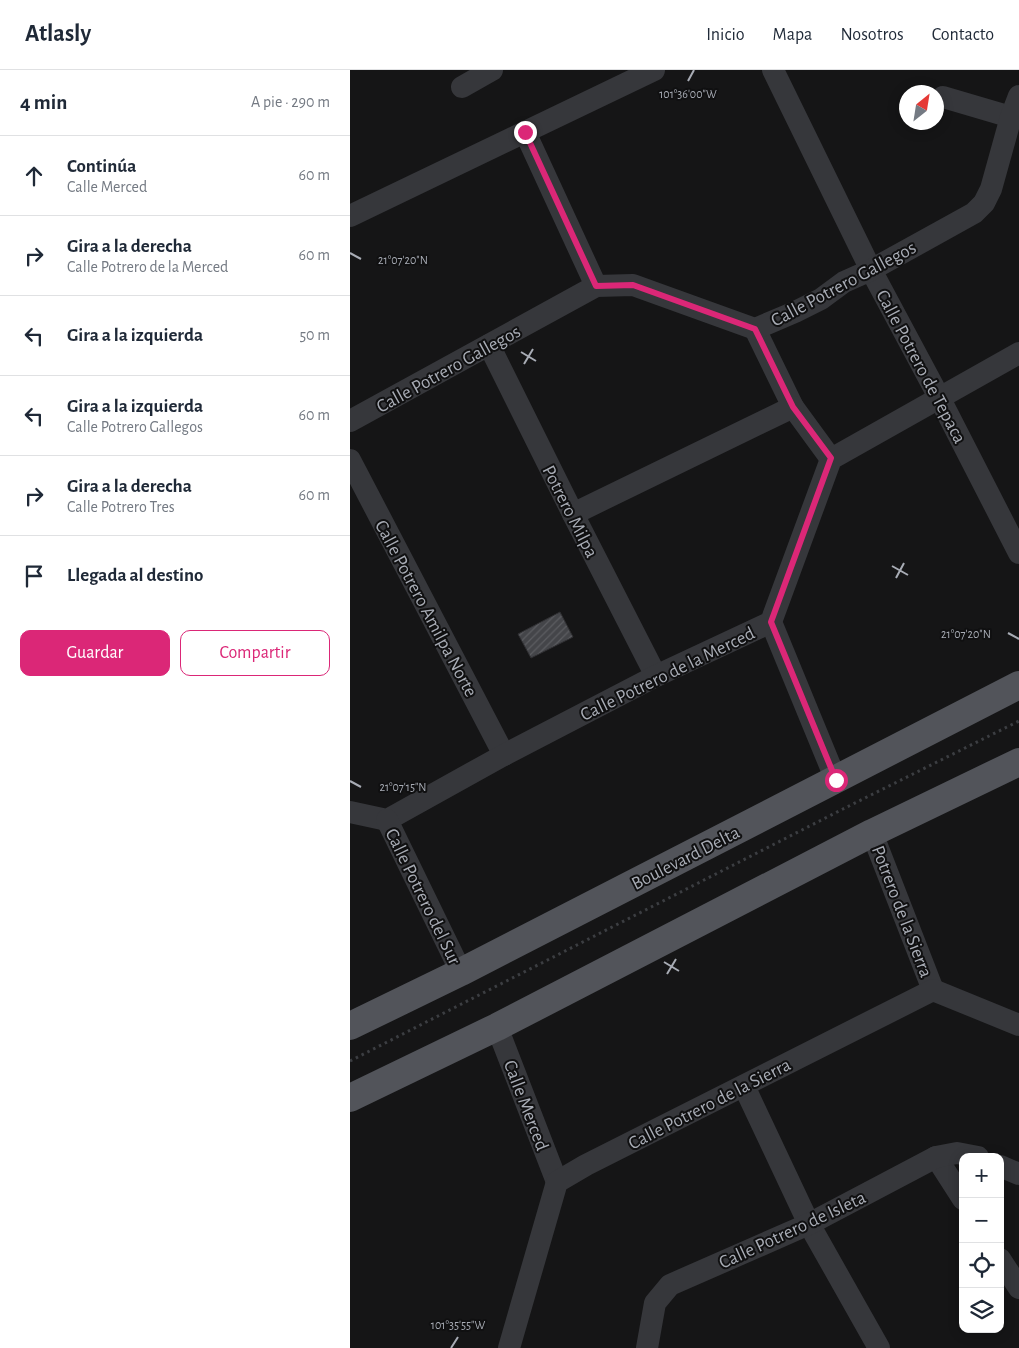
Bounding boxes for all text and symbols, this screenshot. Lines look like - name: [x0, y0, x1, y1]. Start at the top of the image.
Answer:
- text: Atlasly: [25, 22, 91, 46]
- text: Inicio: [706, 26, 745, 44]
- text: Mapa: [773, 26, 812, 44]
- text: Nosotros: [840, 26, 904, 44]
- text: Contacto: [932, 26, 994, 44]
- north arrow: [899, 85, 944, 130]
- text: 101°36'00"W: [659, 88, 717, 100]
- text: 4 min: [20, 92, 67, 113]
- text: A pie · 290 m: [251, 94, 330, 110]
- route end: [514, 121, 537, 144]
- text: Continúa: [67, 157, 136, 176]
- icon: ahead: [20, 162, 48, 190]
- text: 60 m: [299, 167, 330, 183]
- text: Calle Merced: [67, 179, 147, 195]
- text: Gira a la derecha: [67, 237, 192, 256]
- street label: Calle Potrero Gallegos: [768, 238, 919, 331]
- icon: right: [20, 242, 48, 270]
- text: 60 m: [299, 247, 330, 263]
- text: 21°07'20"N: [378, 254, 428, 266]
- text: Calle Potrero de la Merced: [67, 259, 228, 275]
- street label: Calle Potrero de Tepaca: [872, 287, 969, 447]
- icon: left: [20, 322, 48, 350]
- street label: Calle Potrero Gallegos: [374, 322, 524, 417]
- text: Gira a la izquierda: [67, 326, 203, 345]
- text: 50 m: [299, 327, 330, 343]
- text: Gira a la izquierda: [67, 397, 203, 416]
- icon: left: [20, 402, 48, 430]
- text: 60 m: [299, 407, 330, 423]
- text: Calle Potrero Gallegos: [67, 419, 203, 435]
- street label: Potrero Milpa: [538, 463, 601, 561]
- text: Gira a la derecha: [67, 477, 192, 496]
- icon: right: [20, 482, 48, 510]
- text: 60 m: [299, 487, 330, 503]
- text: Calle Potrero Tres: [67, 499, 175, 515]
- street label: Calle Potrero Amilpa Norte: [371, 517, 480, 700]
- icon: arrive: [20, 562, 48, 590]
- text: Llegada al destino: [67, 566, 204, 585]
- street label: Calle Potrero de la Merced: [577, 624, 758, 725]
- text: 21°07'20"N: [941, 628, 991, 640]
- button: Guardar: [20, 630, 170, 676]
- button: Compartir: [180, 630, 330, 676]
- route start: [825, 769, 848, 792]
- text: 21°07'15"N: [379, 781, 427, 793]
- street label: Boulevard Delta: [629, 823, 743, 894]
- street label: Calle Potrero del Sur: [381, 826, 464, 968]
- street label: Potrero de la Sierra: [868, 843, 936, 980]
- street label: Calle Potrero de la Sierra: [625, 1055, 794, 1154]
- street label: Calle Merced: [500, 1058, 552, 1154]
- map controls: [959, 1153, 1004, 1333]
- button: +: [959, 1153, 1004, 1198]
- street label: Calle Potrero de Isleta: [716, 1188, 869, 1273]
- button: −: [959, 1198, 1004, 1243]
- button: locate: [959, 1243, 1004, 1288]
- button: layers: [959, 1288, 1004, 1333]
- text: 101°35'55"W: [431, 1319, 485, 1331]

